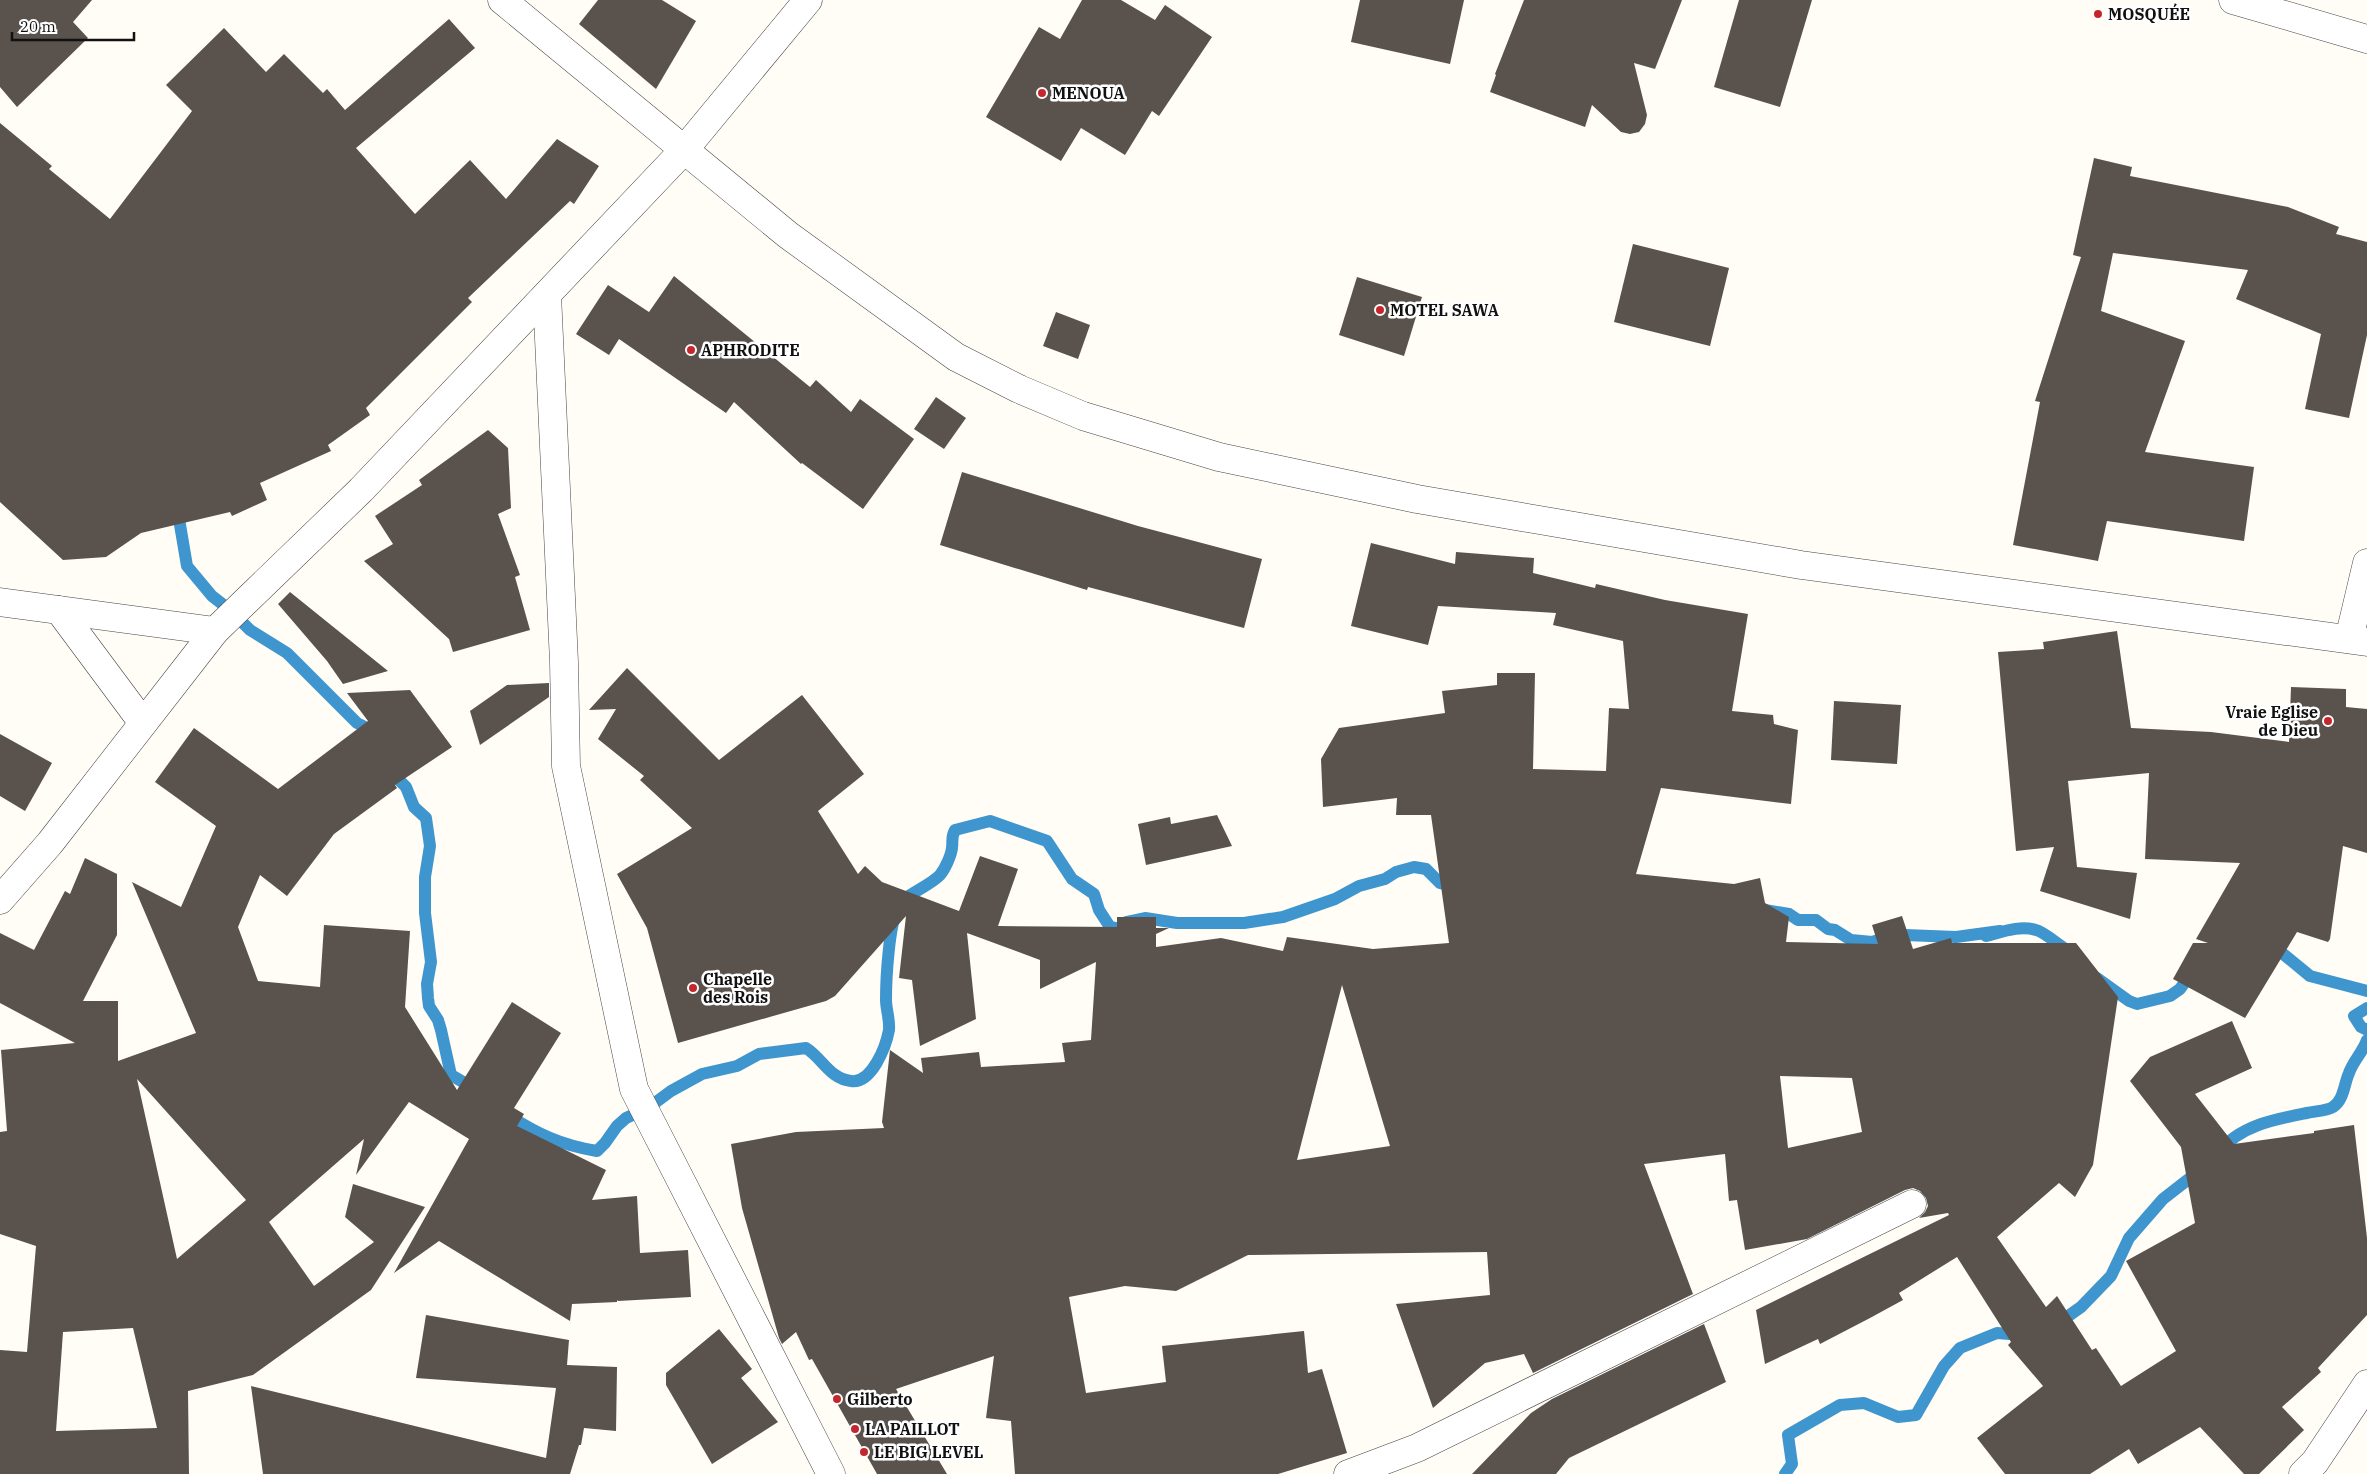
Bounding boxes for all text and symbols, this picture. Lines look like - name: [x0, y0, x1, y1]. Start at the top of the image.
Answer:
- place label: MOSQUÉE: [2108, 3, 2190, 24]
- marker: MOSQUÉE: [2092, 8, 2104, 20]
- scale bar: [12, 10, 135, 42]
- text: 20 m: [20, 17, 56, 36]
- place label: MENOUA: [1052, 83, 1125, 103]
- marker: MENOUA: [1036, 87, 1048, 99]
- place label: MOTEL SAWA: [1390, 300, 1499, 320]
- marker: MOTEL SAWA: [1374, 304, 1386, 316]
- place label: APHRODITE: [701, 340, 800, 360]
- marker: APHRODITE: [685, 344, 697, 356]
- place label: Vraie Eglise de Dieu: [2225, 702, 2318, 740]
- marker: Vraie Eglise de Dieu: [2322, 715, 2334, 727]
- place label: Chapelle des Rois: [703, 969, 772, 1007]
- marker: Chapelle des Rois: [687, 982, 699, 994]
- place label: Gilberto: [847, 1389, 913, 1409]
- marker: Gilberto: [831, 1393, 843, 1405]
- place label: LA PAILLOT: [865, 1419, 960, 1439]
- marker: LA PAILLOT: [849, 1423, 861, 1435]
- place label: LE BIG LEVEL: [874, 1442, 984, 1462]
- marker: LE BIG LEVEL: [858, 1446, 870, 1458]

